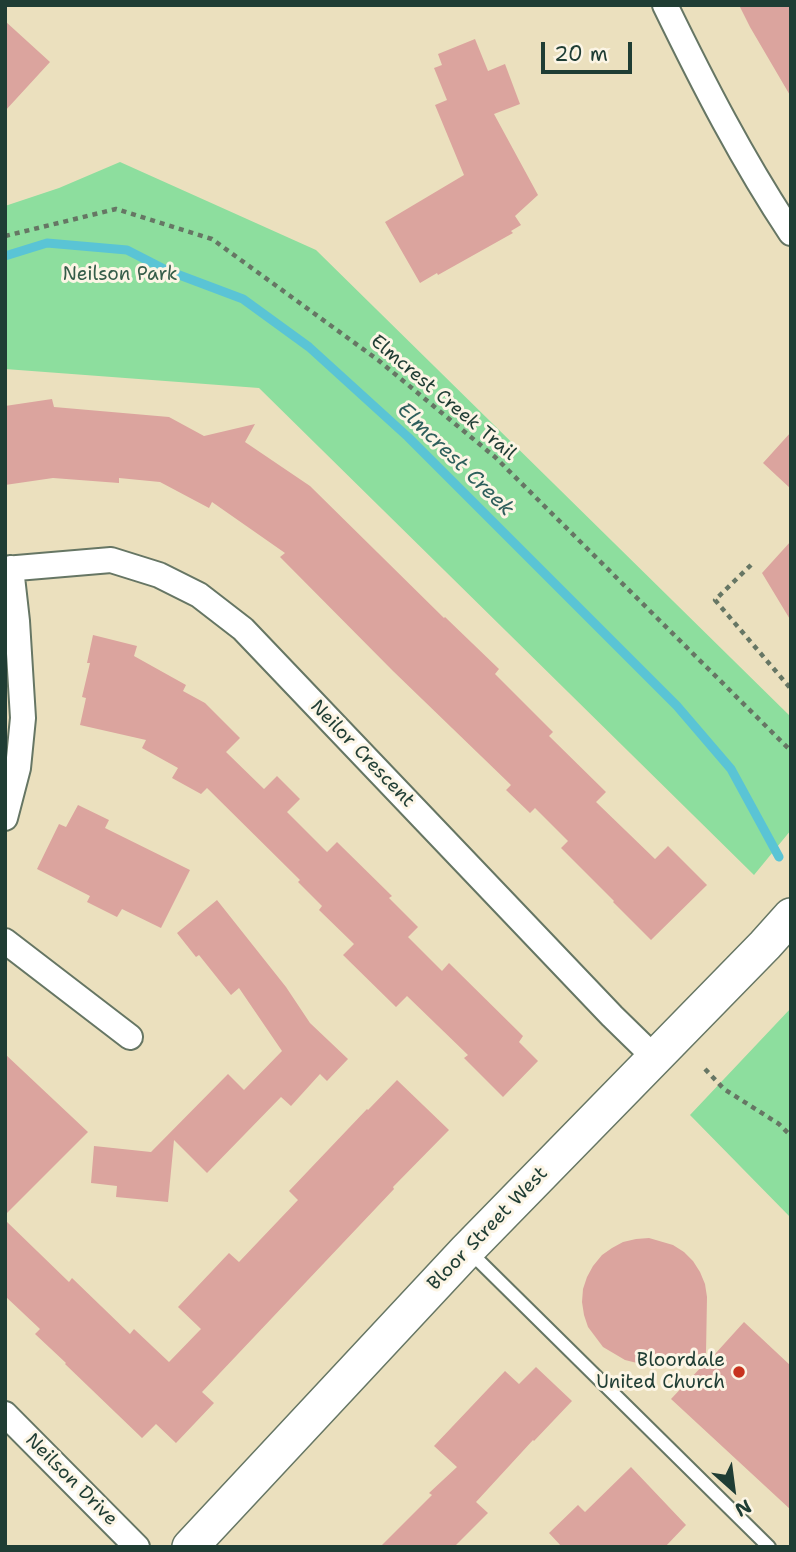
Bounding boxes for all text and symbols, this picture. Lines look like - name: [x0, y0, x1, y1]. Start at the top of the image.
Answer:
- scale bar: [544, 28, 635, 72]
- text: 20 m: [554, 40, 608, 68]
- park label: Neilson Park: [62, 264, 178, 286]
- street label: Elmcrest Creek Trail: [366, 330, 520, 466]
- water label: Elmcrest Creek: [391, 398, 519, 522]
- street label: Neilor Crescent: [305, 696, 419, 812]
- street label: Bloor Street West: [423, 1162, 553, 1296]
- place label: Bloordale United Church: [596, 1350, 725, 1394]
- marker: Bloordale United Church: [731, 1364, 747, 1380]
- street label: Neilson Drive: [20, 1429, 122, 1531]
- north arrow: [698, 1454, 768, 1524]
- text: N: [731, 1493, 756, 1523]

